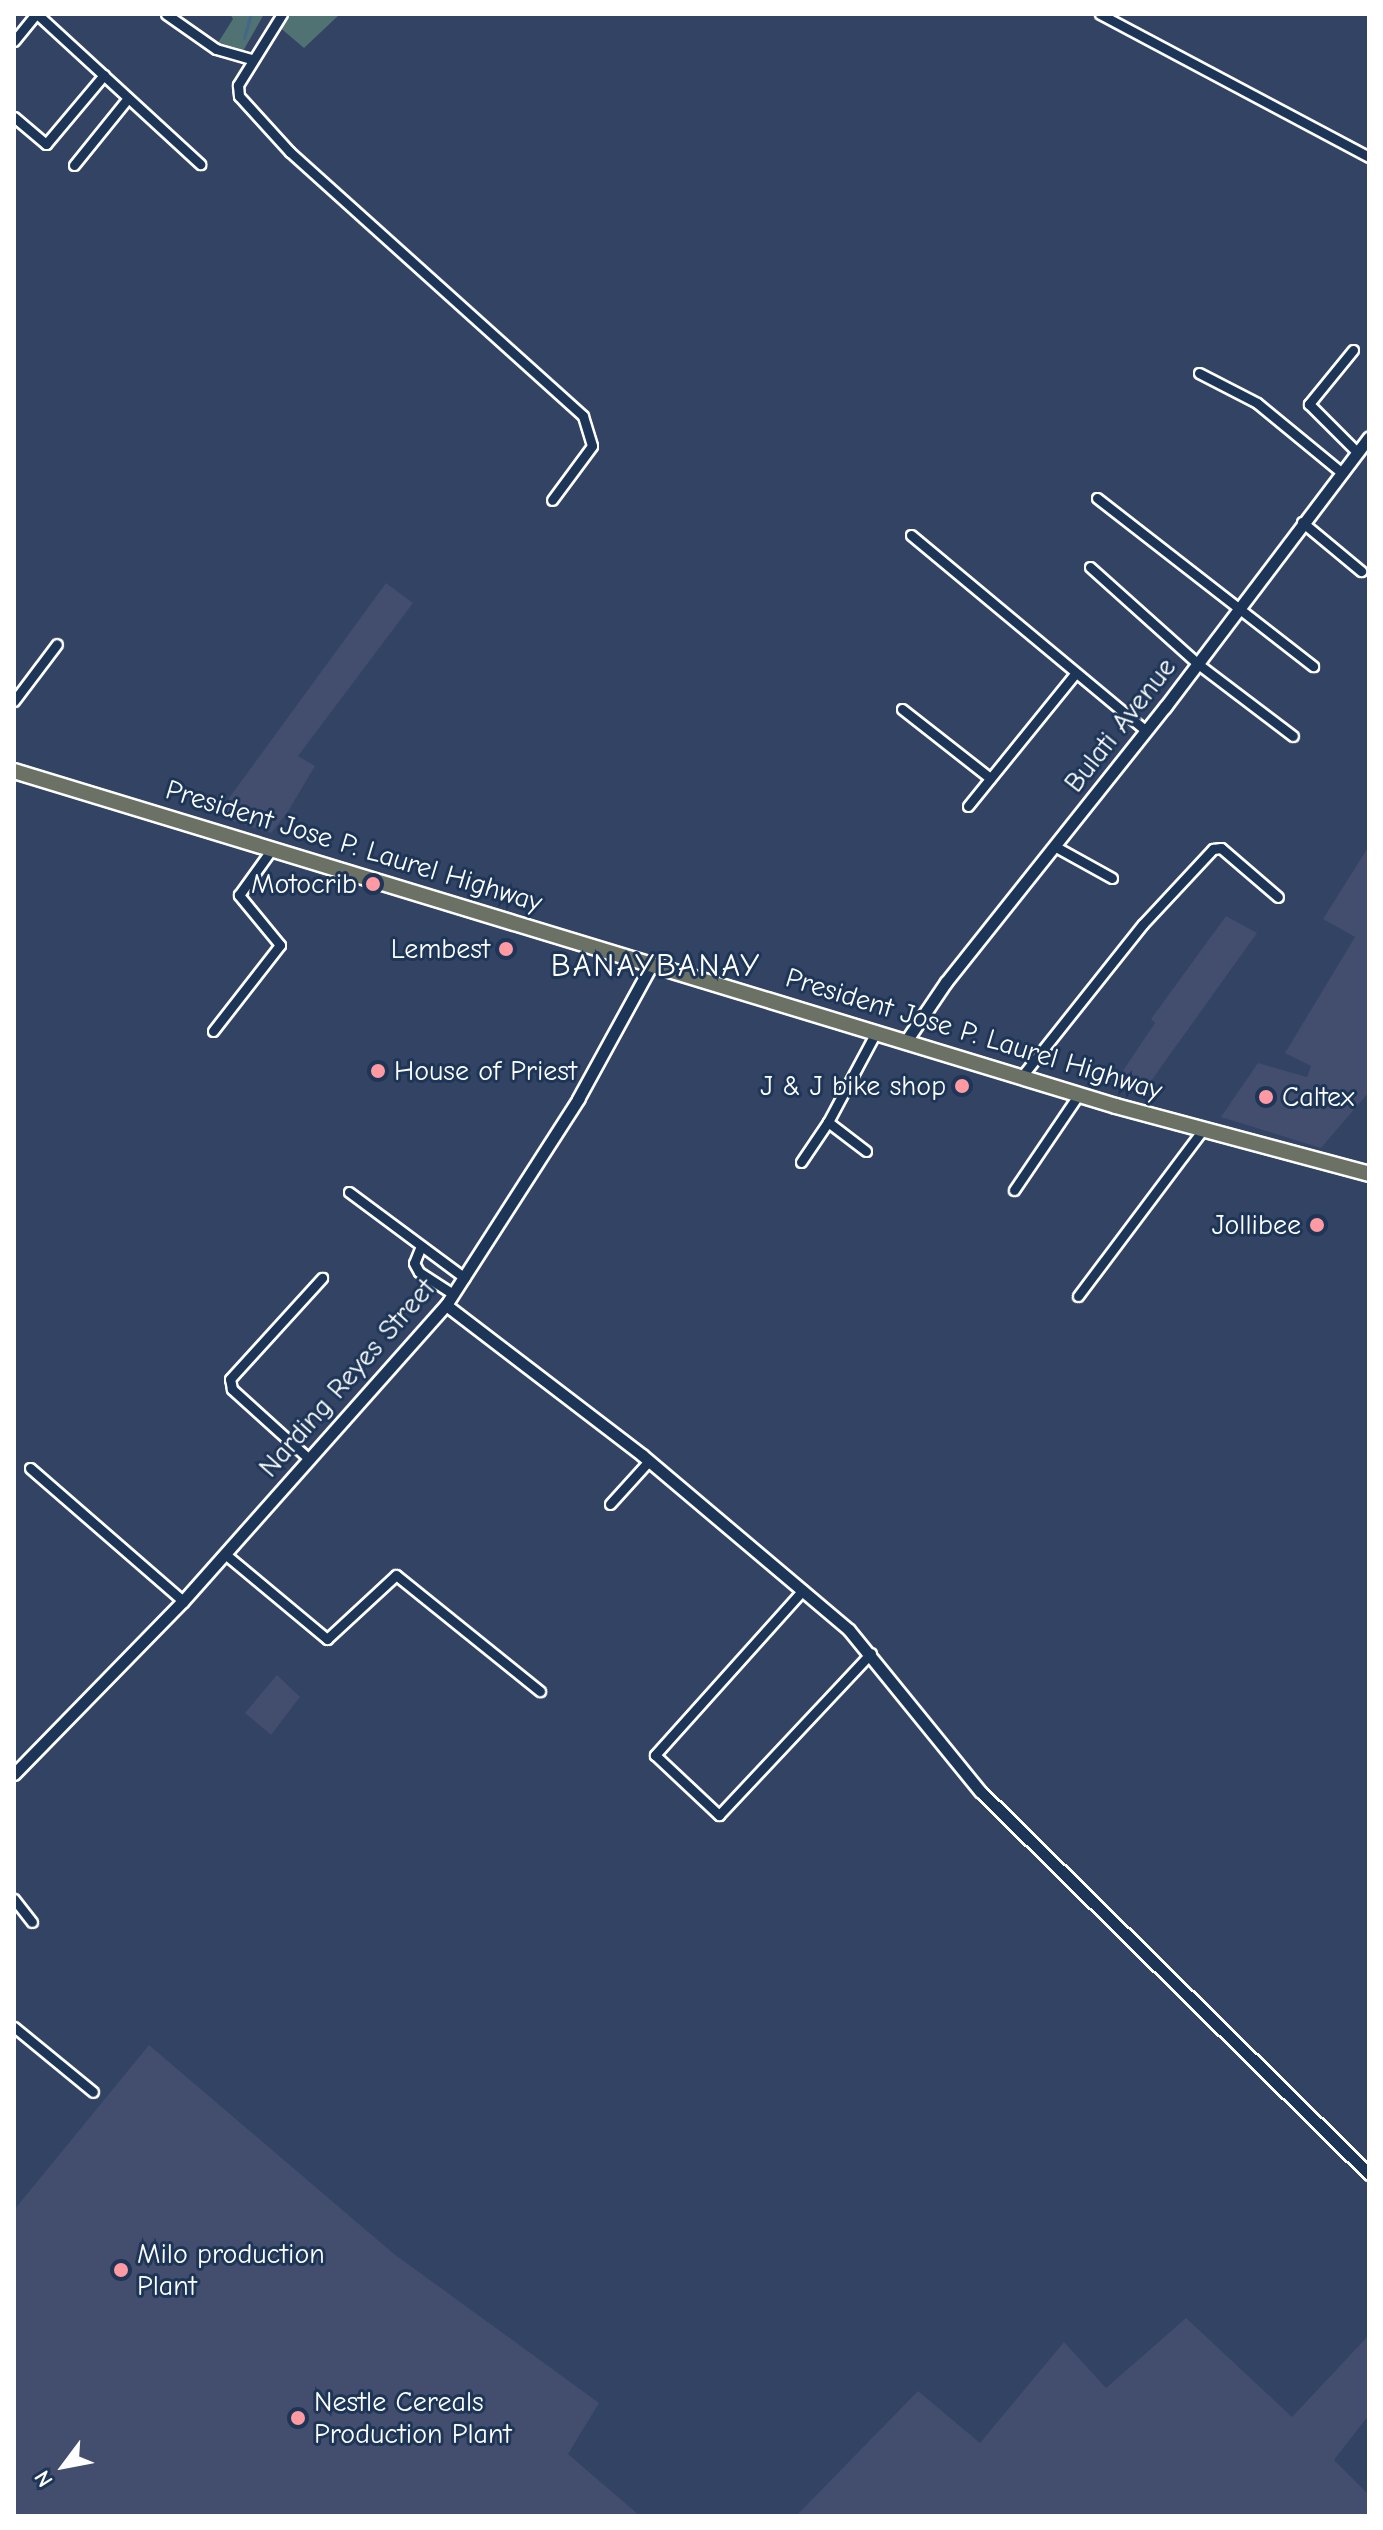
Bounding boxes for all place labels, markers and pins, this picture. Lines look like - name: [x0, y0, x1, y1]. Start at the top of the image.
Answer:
- place label: Motocrib: [251, 867, 357, 901]
- marker: Motocrib: [364, 875, 382, 893]
- place label: Lembest: [391, 932, 490, 966]
- marker: Lembest: [497, 940, 515, 958]
- place label: House of Priest: [394, 1054, 577, 1088]
- marker: House of Priest: [369, 1062, 387, 1080]
- place label: J & J bike shop: [760, 1069, 946, 1103]
- marker: J & J bike shop: [953, 1077, 971, 1095]
- place label: Caltex: [1282, 1080, 1354, 1114]
- marker: Caltex: [1257, 1088, 1275, 1106]
- place label: Jollibee: [1212, 1208, 1301, 1242]
- marker: Jollibee: [1308, 1216, 1326, 1234]
- place label: Milo production Plant: [137, 2237, 325, 2303]
- marker: Milo production Plant: [112, 2261, 130, 2279]
- place label: Nestle Cereals Production Plant: [314, 2385, 512, 2451]
- marker: Nestle Cereals Production Plant: [289, 2409, 307, 2427]

